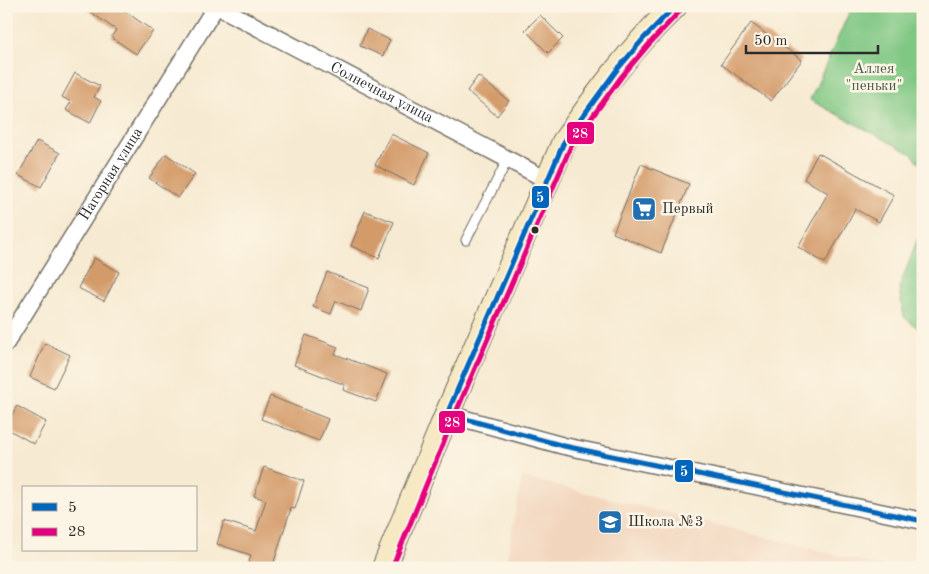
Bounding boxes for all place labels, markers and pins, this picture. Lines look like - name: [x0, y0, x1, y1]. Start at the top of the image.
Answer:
- supermarket icon: Первый: [631, 196, 657, 222]
- place label: Первый: [662, 202, 714, 217]
- unlabelled marker: [530, 225, 540, 235]
- school or university icon: Школа №3: [597, 509, 623, 535]
- place label: Школа №3: [628, 515, 703, 530]

